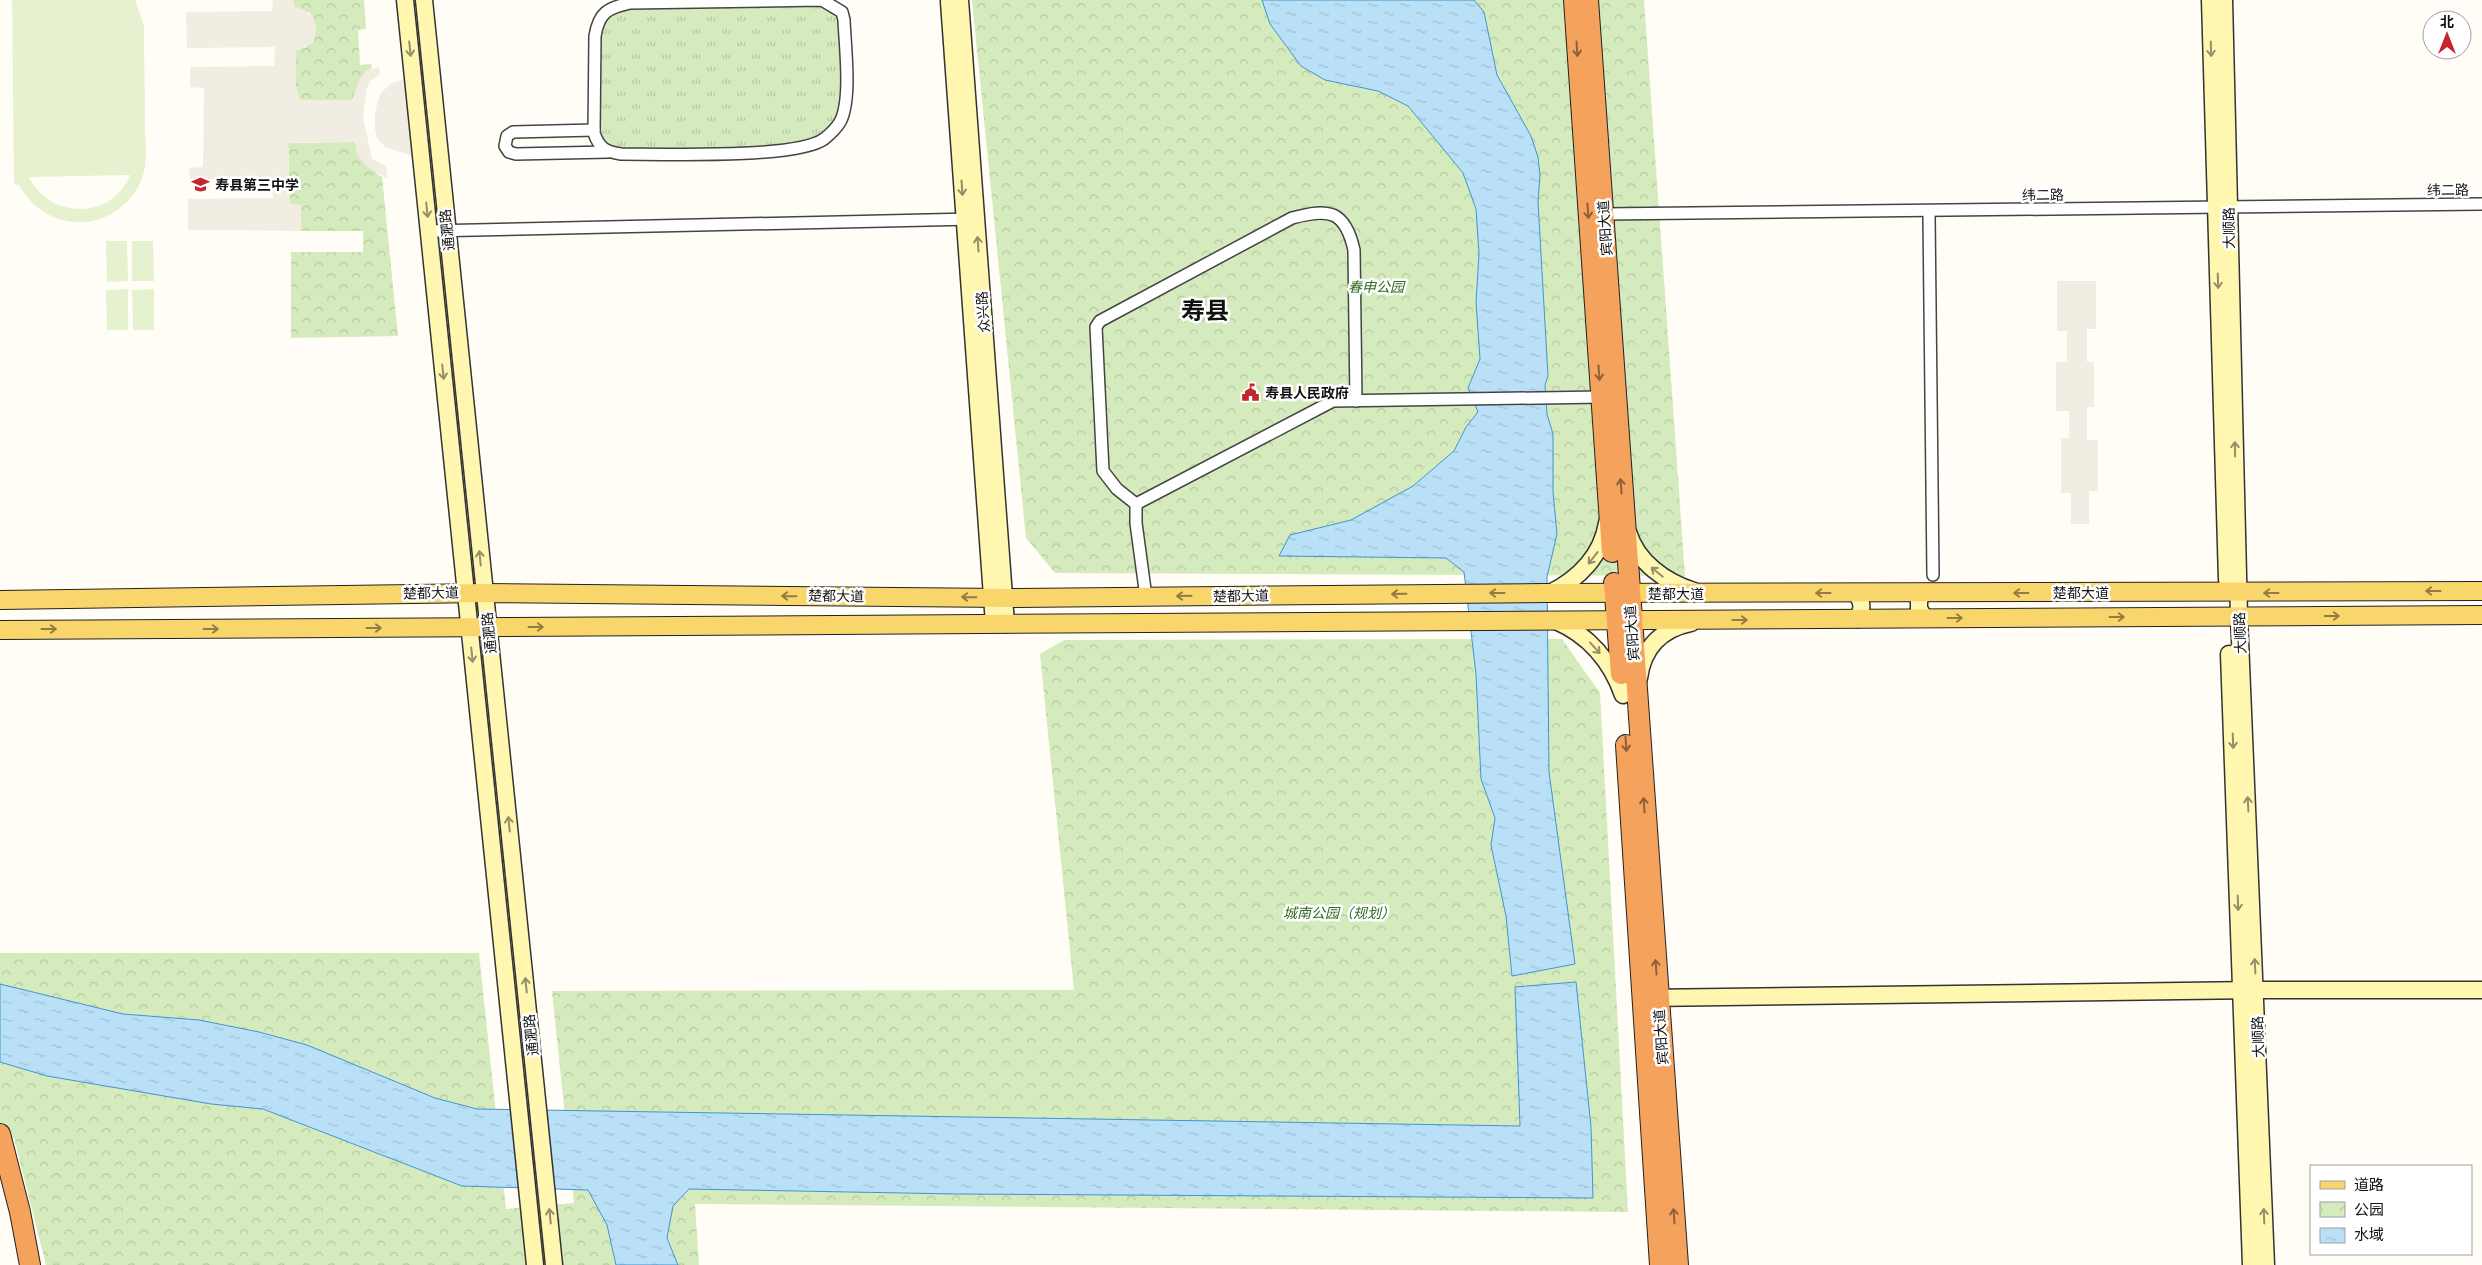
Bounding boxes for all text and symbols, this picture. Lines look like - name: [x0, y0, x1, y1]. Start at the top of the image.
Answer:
- north arrow: [2422, 10, 2472, 60]
- text: 北: [2440, 12, 2454, 32]
- one-way arrow: [405, 40, 415, 56]
- one-way arrow: [1572, 40, 1582, 56]
- one-way arrow: [2207, 40, 2216, 56]
- school or university icon: 寿县第三中学: [191, 175, 211, 195]
- place label: 寿县第三中学: [215, 175, 299, 195]
- one-way arrow: [958, 180, 967, 196]
- street label: 纬二路: [2427, 180, 2469, 200]
- street label: 纬二路: [2022, 185, 2064, 205]
- street label: 宾阳大道: [1593, 199, 1617, 257]
- one-way arrow: [422, 202, 431, 218]
- one-way arrow: [1583, 202, 1593, 218]
- street label: 大顺路: [2219, 207, 2239, 249]
- street label: 通淝路: [435, 208, 459, 252]
- one-way arrow: [974, 236, 983, 252]
- one-way arrow: [2213, 272, 2223, 289]
- park label: 春申公园: [1348, 277, 1406, 297]
- street label: 众兴路: [972, 290, 994, 334]
- district label: 寿县: [1181, 294, 1229, 327]
- one-way arrow: [438, 364, 448, 380]
- one-way arrow: [1595, 365, 1604, 381]
- public building icon: 寿县人民政府: [1241, 383, 1261, 403]
- place label: 寿县人民政府: [1265, 383, 1349, 403]
- one-way arrow: [2230, 442, 2240, 458]
- one-way arrow: [1617, 478, 1626, 494]
- one-way arrow: [476, 550, 485, 566]
- one-way arrow: [1587, 551, 1598, 564]
- one-way arrow: [1651, 567, 1664, 578]
- street label: 楚都大道: [403, 583, 459, 603]
- street label: 楚都大道: [2053, 583, 2109, 603]
- street label: 楚都大道: [1648, 584, 1704, 604]
- street label: 楚都大道: [808, 586, 864, 606]
- street label: 楚都大道: [1213, 586, 1269, 606]
- one-way arrow: [2426, 586, 2442, 596]
- one-way arrow: [1489, 588, 1505, 598]
- one-way arrow: [1816, 588, 1832, 598]
- one-way arrow: [2013, 588, 2030, 598]
- one-way arrow: [2263, 588, 2280, 598]
- one-way arrow: [1391, 589, 1408, 599]
- one-way arrow: [781, 591, 797, 600]
- one-way arrow: [961, 592, 978, 602]
- one-way arrow: [1176, 592, 1192, 601]
- street label: 宾阳大道: [1620, 604, 1644, 662]
- street label: 通淝路: [477, 611, 501, 655]
- one-way arrow: [2324, 611, 2340, 621]
- one-way arrow: [2108, 612, 2125, 622]
- street label: 大顺路: [2229, 612, 2251, 654]
- one-way arrow: [1946, 613, 1962, 623]
- one-way arrow: [1731, 615, 1747, 625]
- one-way arrow: [528, 622, 544, 632]
- one-way arrow: [365, 623, 381, 633]
- one-way arrow: [40, 624, 56, 634]
- one-way arrow: [202, 624, 219, 634]
- one-way arrow: [1589, 642, 1601, 655]
- one-way arrow: [467, 647, 477, 663]
- one-way arrow: [2228, 733, 2237, 749]
- one-way arrow: [1622, 736, 1631, 752]
- one-way arrow: [2243, 796, 2252, 812]
- one-way arrow: [1640, 797, 1649, 813]
- one-way arrow: [504, 816, 514, 832]
- one-way arrow: [2234, 895, 2243, 911]
- park label: 城南公园（规划）: [1283, 903, 1395, 923]
- one-way arrow: [1651, 959, 1661, 975]
- one-way arrow: [2250, 959, 2260, 975]
- one-way arrow: [521, 977, 531, 993]
- street label: 宾阳大道: [1649, 1008, 1673, 1066]
- street label: 通淝路: [519, 1013, 543, 1057]
- street label: 大顺路: [2247, 1016, 2269, 1058]
- legend: [2310, 1165, 2472, 1255]
- text: 道路: [2354, 1174, 2384, 1195]
- text: 公园: [2354, 1199, 2384, 1220]
- one-way arrow: [545, 1209, 554, 1225]
- one-way arrow: [1670, 1209, 1679, 1225]
- one-way arrow: [2260, 1209, 2269, 1225]
- text: 水域: [2354, 1224, 2384, 1245]

